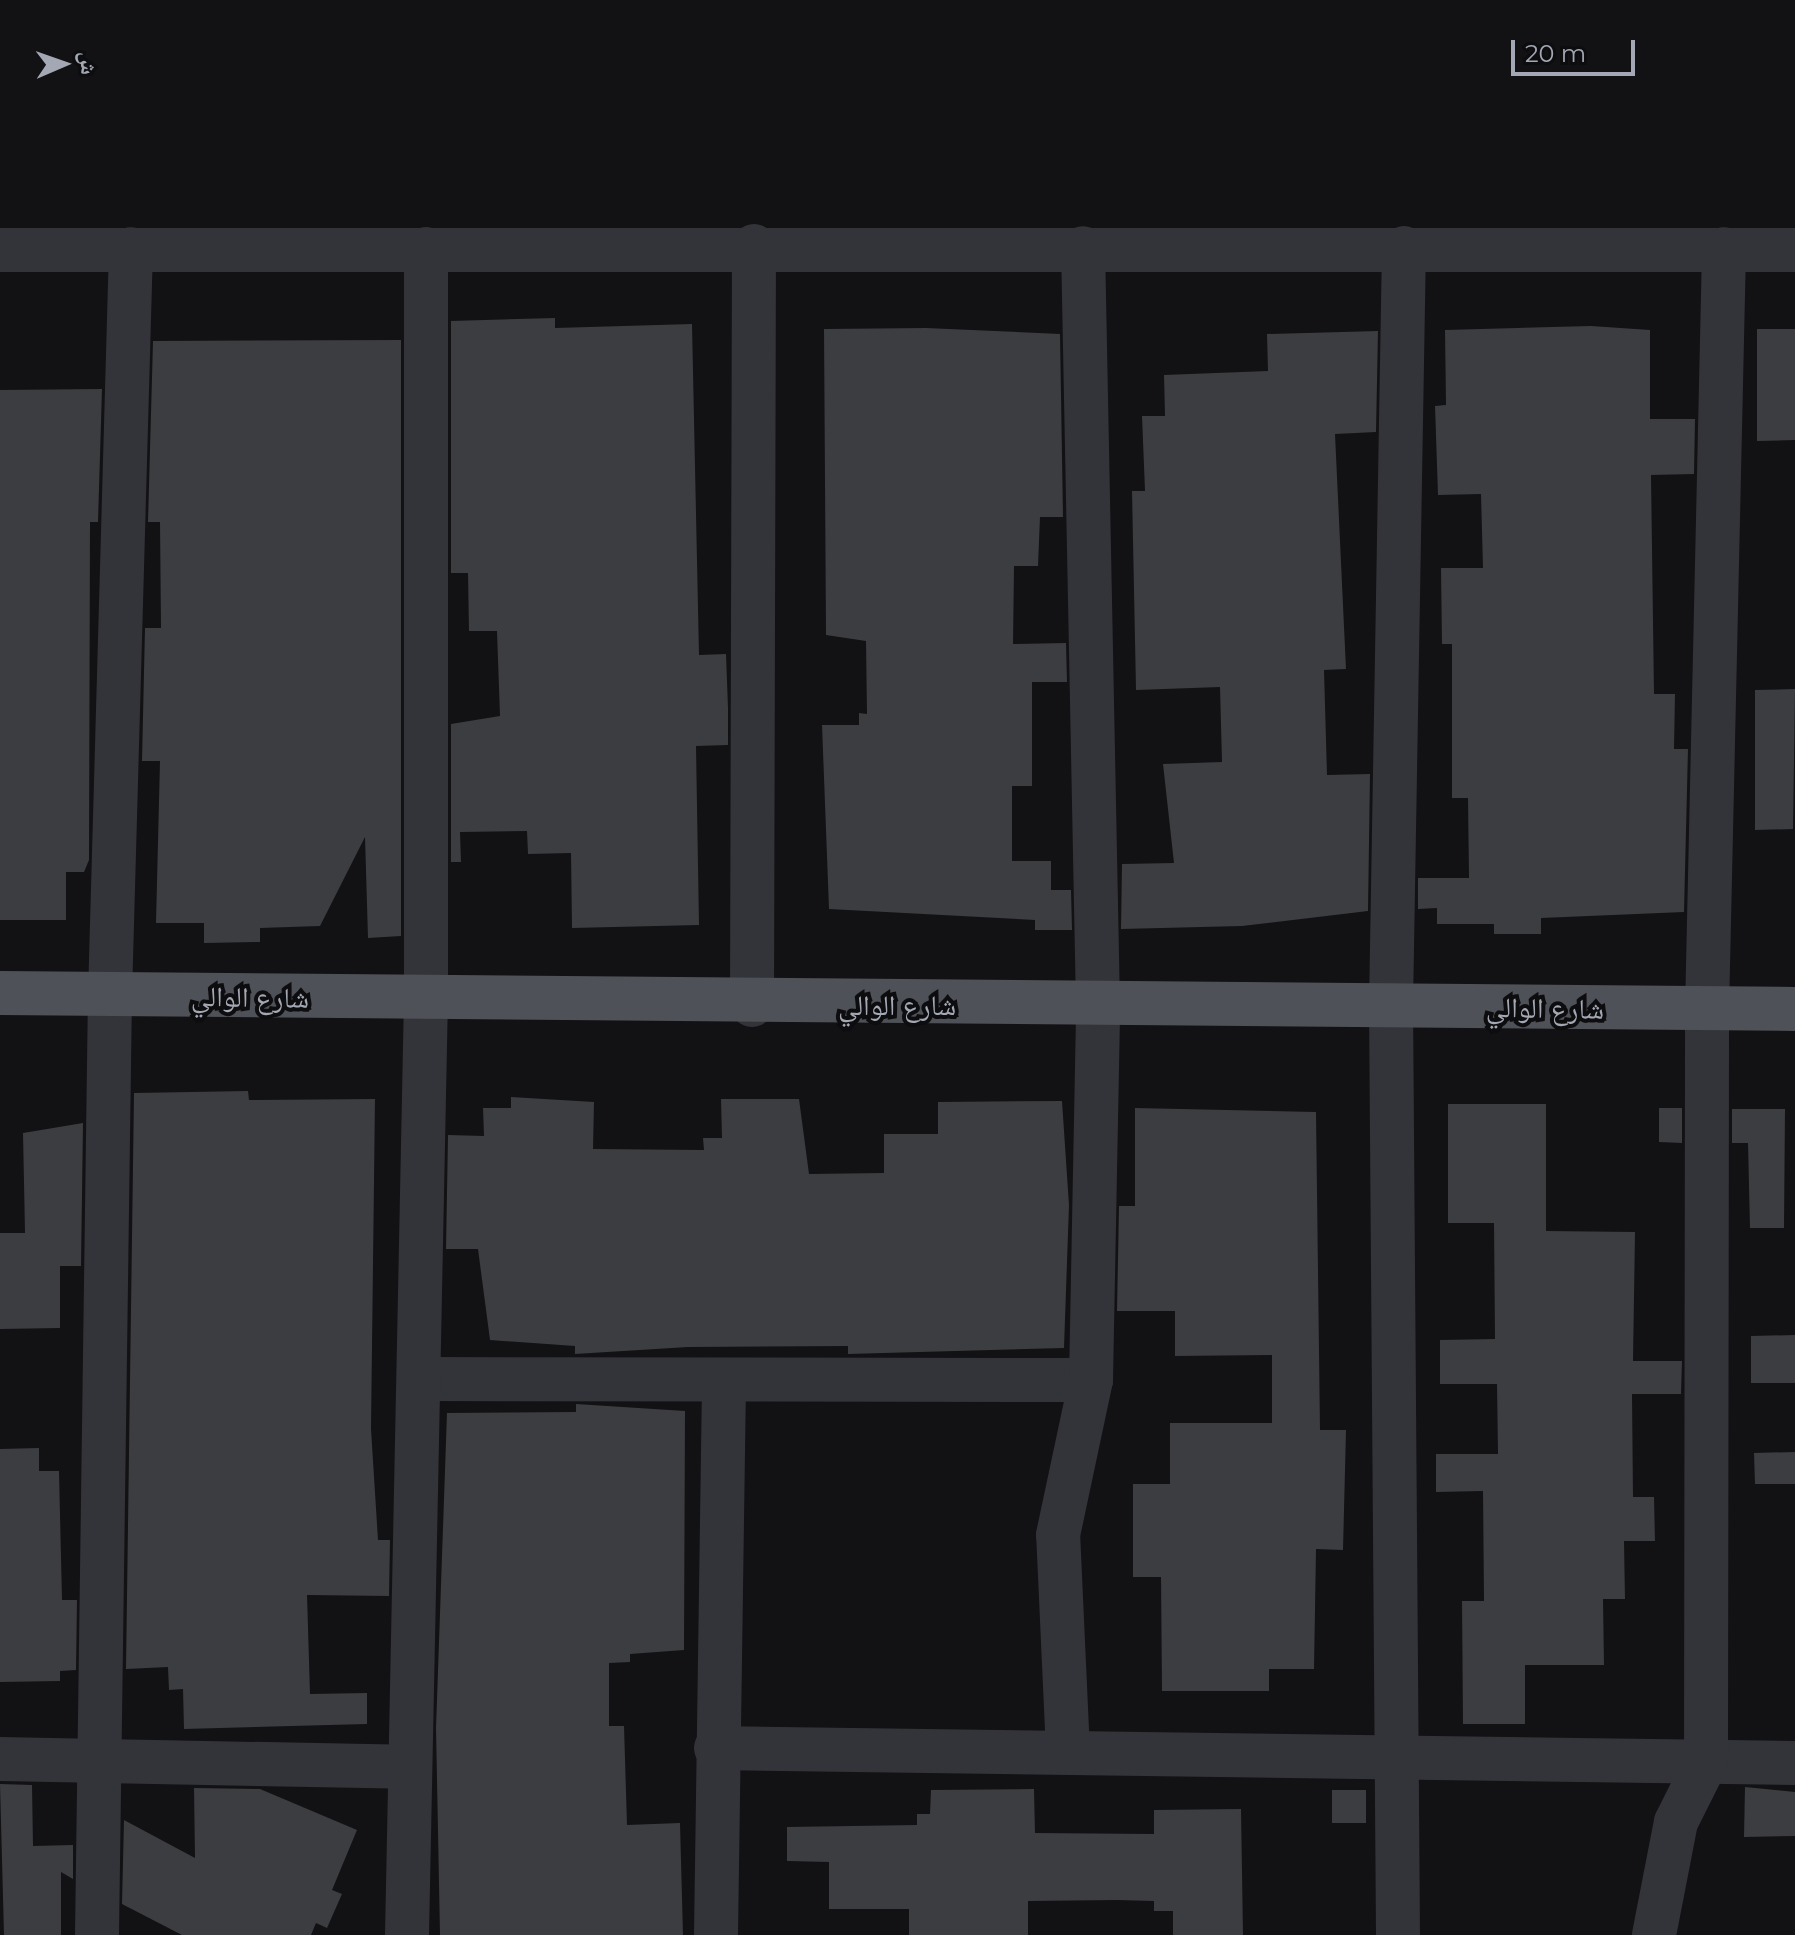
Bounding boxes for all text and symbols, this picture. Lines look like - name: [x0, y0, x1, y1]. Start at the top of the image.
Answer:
- north arrow: [24, 24, 104, 104]
- scale bar: [1515, 24, 1639, 74]
- text: 20 m: [1525, 39, 1586, 68]
- text: ش: [75, 51, 102, 75]
- street label: شارع الوالي: [191, 979, 309, 1015]
- street label: شارع الوالي: [838, 988, 956, 1022]
- street label: شارع الوالي: [1486, 990, 1604, 1026]

